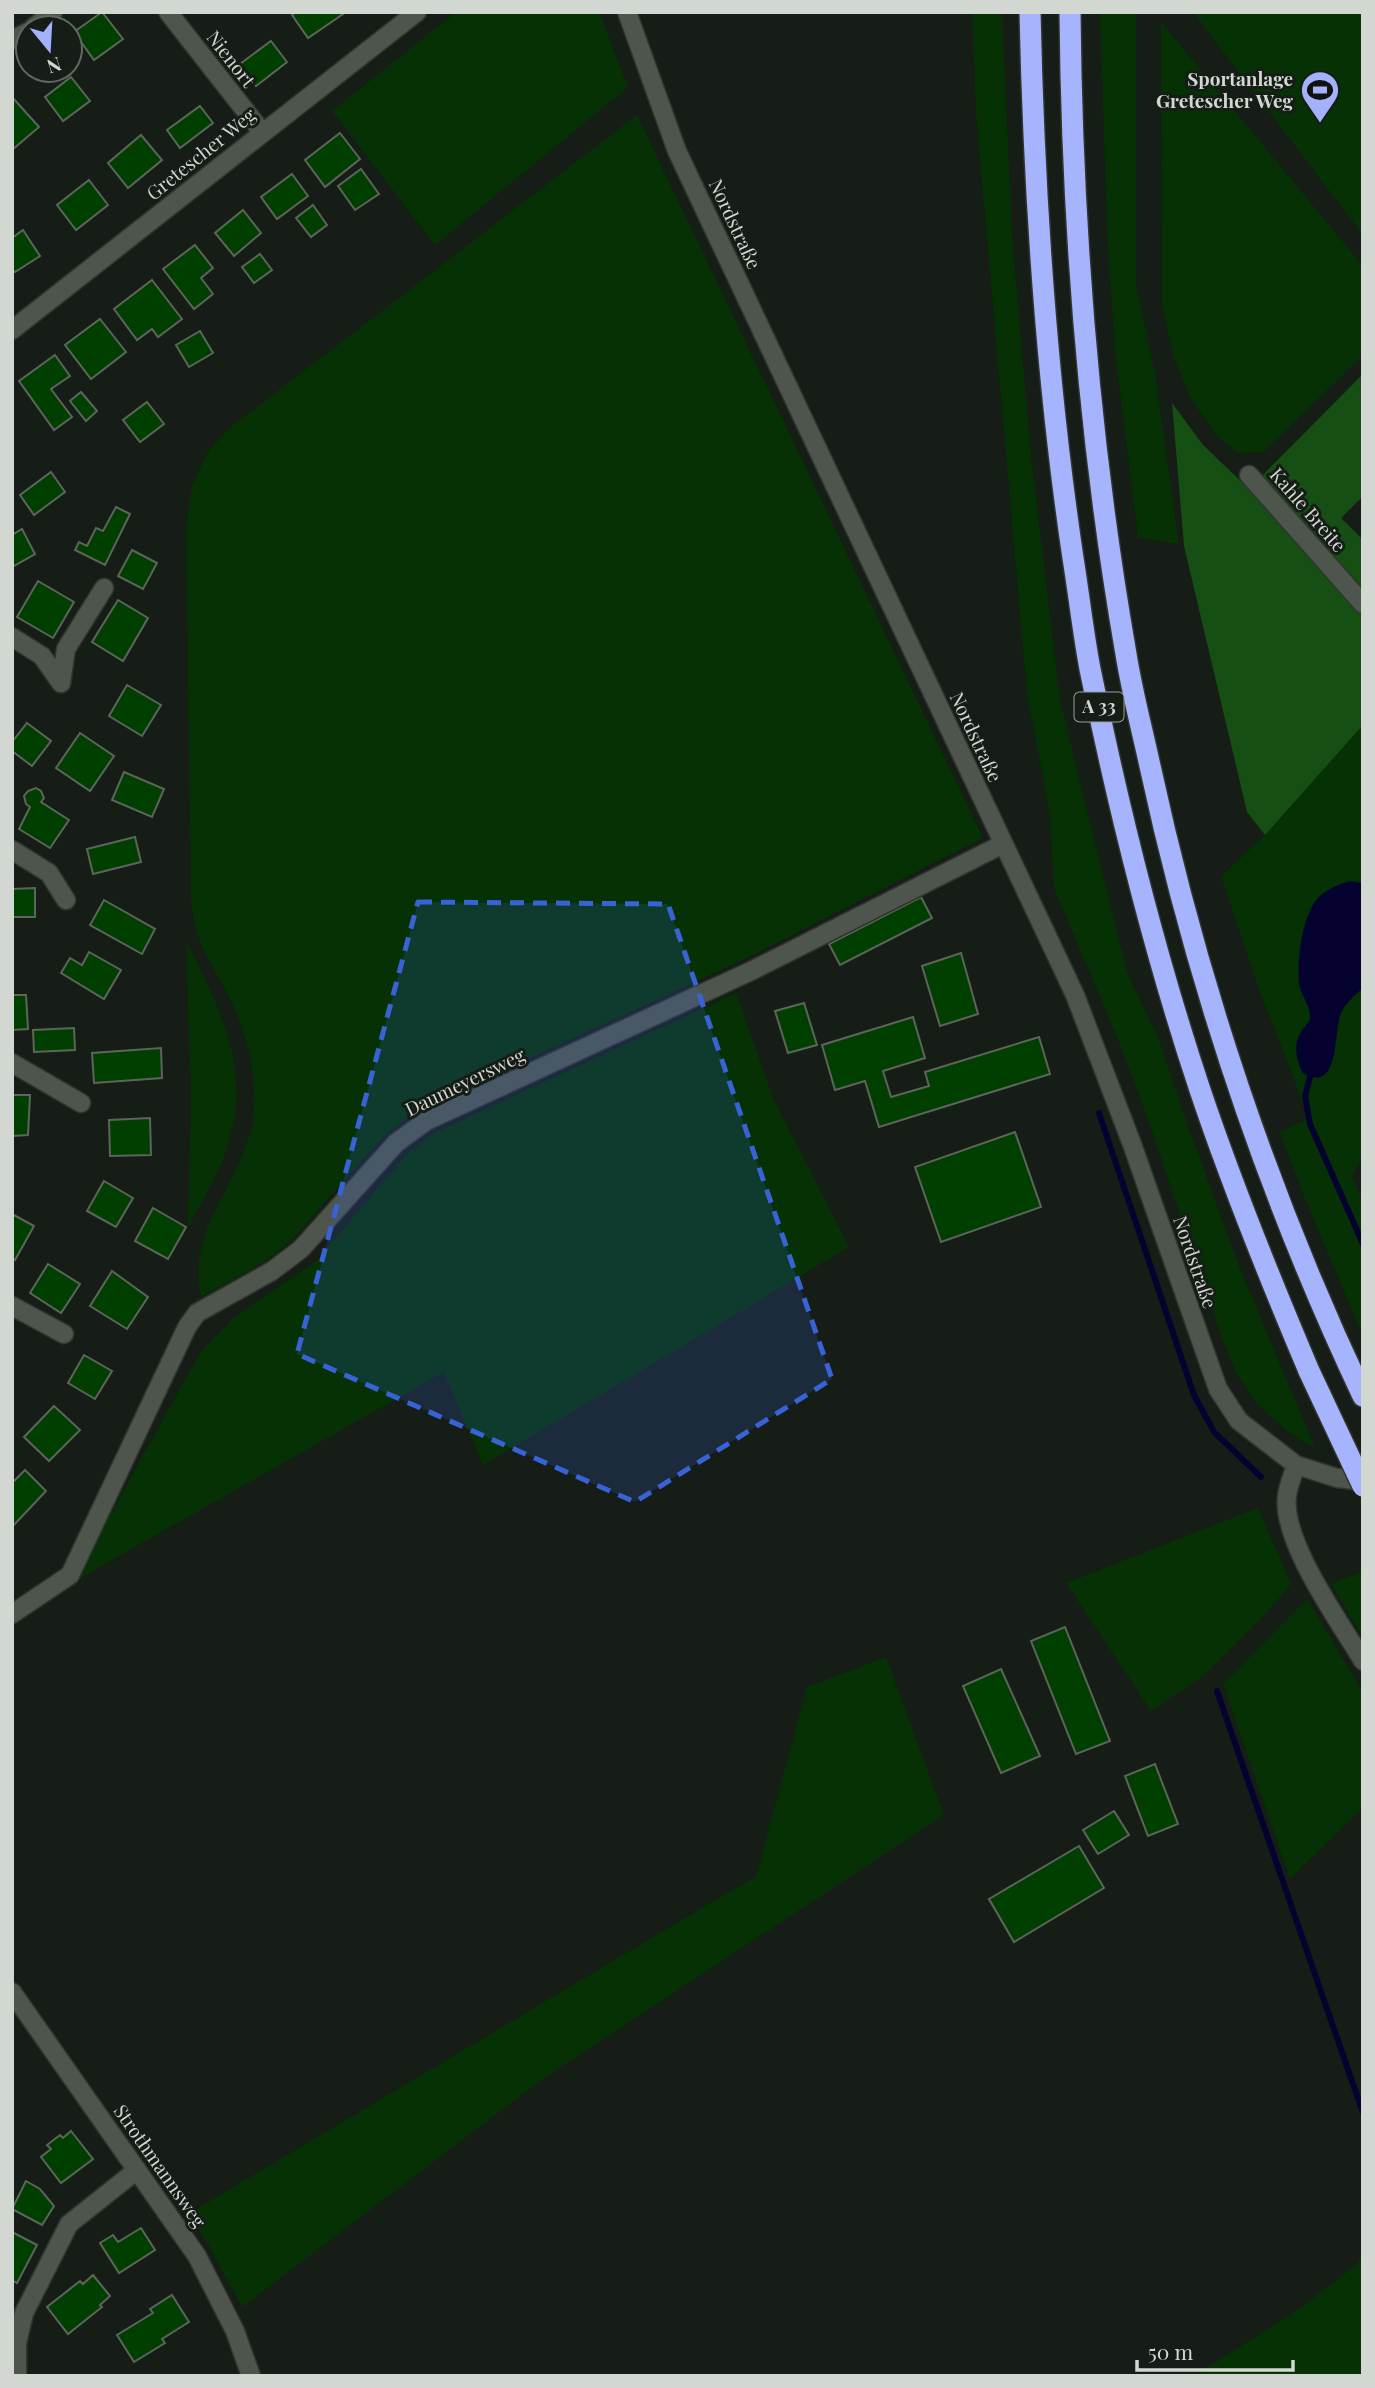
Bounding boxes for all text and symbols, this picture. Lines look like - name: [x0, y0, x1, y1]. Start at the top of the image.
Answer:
- north arrow: [14, 14, 84, 84]
- street label: Nienort: [201, 25, 262, 92]
- text: N: [44, 52, 65, 81]
- place label: Sportanlage Gretescher Weg: [1156, 65, 1293, 113]
- sports icon: Sportanlage Gretescher Weg: [1299, 69, 1341, 124]
- street label: Gretescher Weg: [140, 101, 260, 205]
- street label: Nordstraße: [704, 174, 768, 273]
- street label: Kahle Breite: [1265, 462, 1353, 557]
- street label: Nordstraße: [945, 687, 1009, 786]
- road number: A 33: [1074, 692, 1124, 722]
- street label: Daumeyersweg: [400, 1041, 529, 1121]
- street label: Nordstraße: [1168, 1212, 1224, 1312]
- street label: Strothmannsweg: [109, 2099, 213, 2232]
- scale bar: [1137, 2328, 1293, 2372]
- text: 50 m: [1148, 2337, 1194, 2365]

